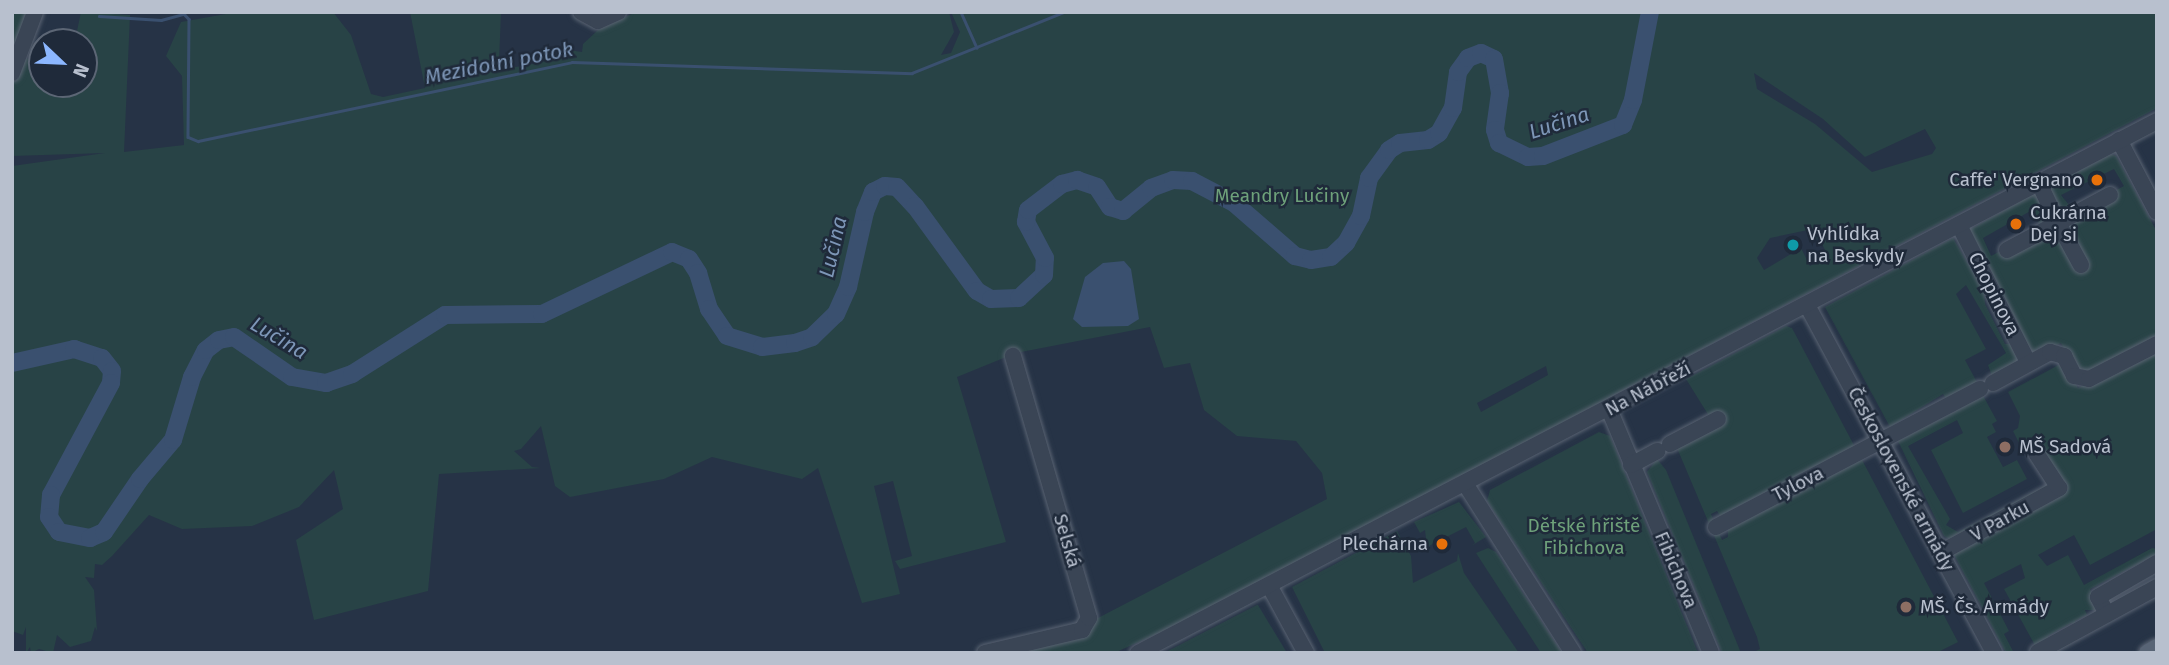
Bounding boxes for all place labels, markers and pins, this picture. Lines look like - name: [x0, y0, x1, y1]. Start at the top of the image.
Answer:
- place label: Caffe' Vergnano: [1949, 169, 2083, 191]
- marker: Caffe' Vergnano: [2089, 172, 2105, 188]
- place label: Cukrárna Dej si: [2030, 202, 2107, 246]
- marker: Cukrárna Dej si: [2008, 216, 2024, 232]
- place label: Vyhlídka na Beskydy: [1807, 223, 1904, 267]
- marker: Vyhlídka na Beskydy: [1785, 237, 1801, 253]
- place label: MŠ Sadová: [2019, 436, 2111, 458]
- marker: MŠ Sadová: [1997, 439, 2013, 455]
- place label: Plechárna: [1342, 533, 1428, 555]
- marker: Plechárna: [1434, 536, 1450, 552]
- place label: MŠ. Čs. Armády: [1920, 596, 2049, 618]
- marker: MŠ. Čs. Armády: [1898, 599, 1914, 615]

